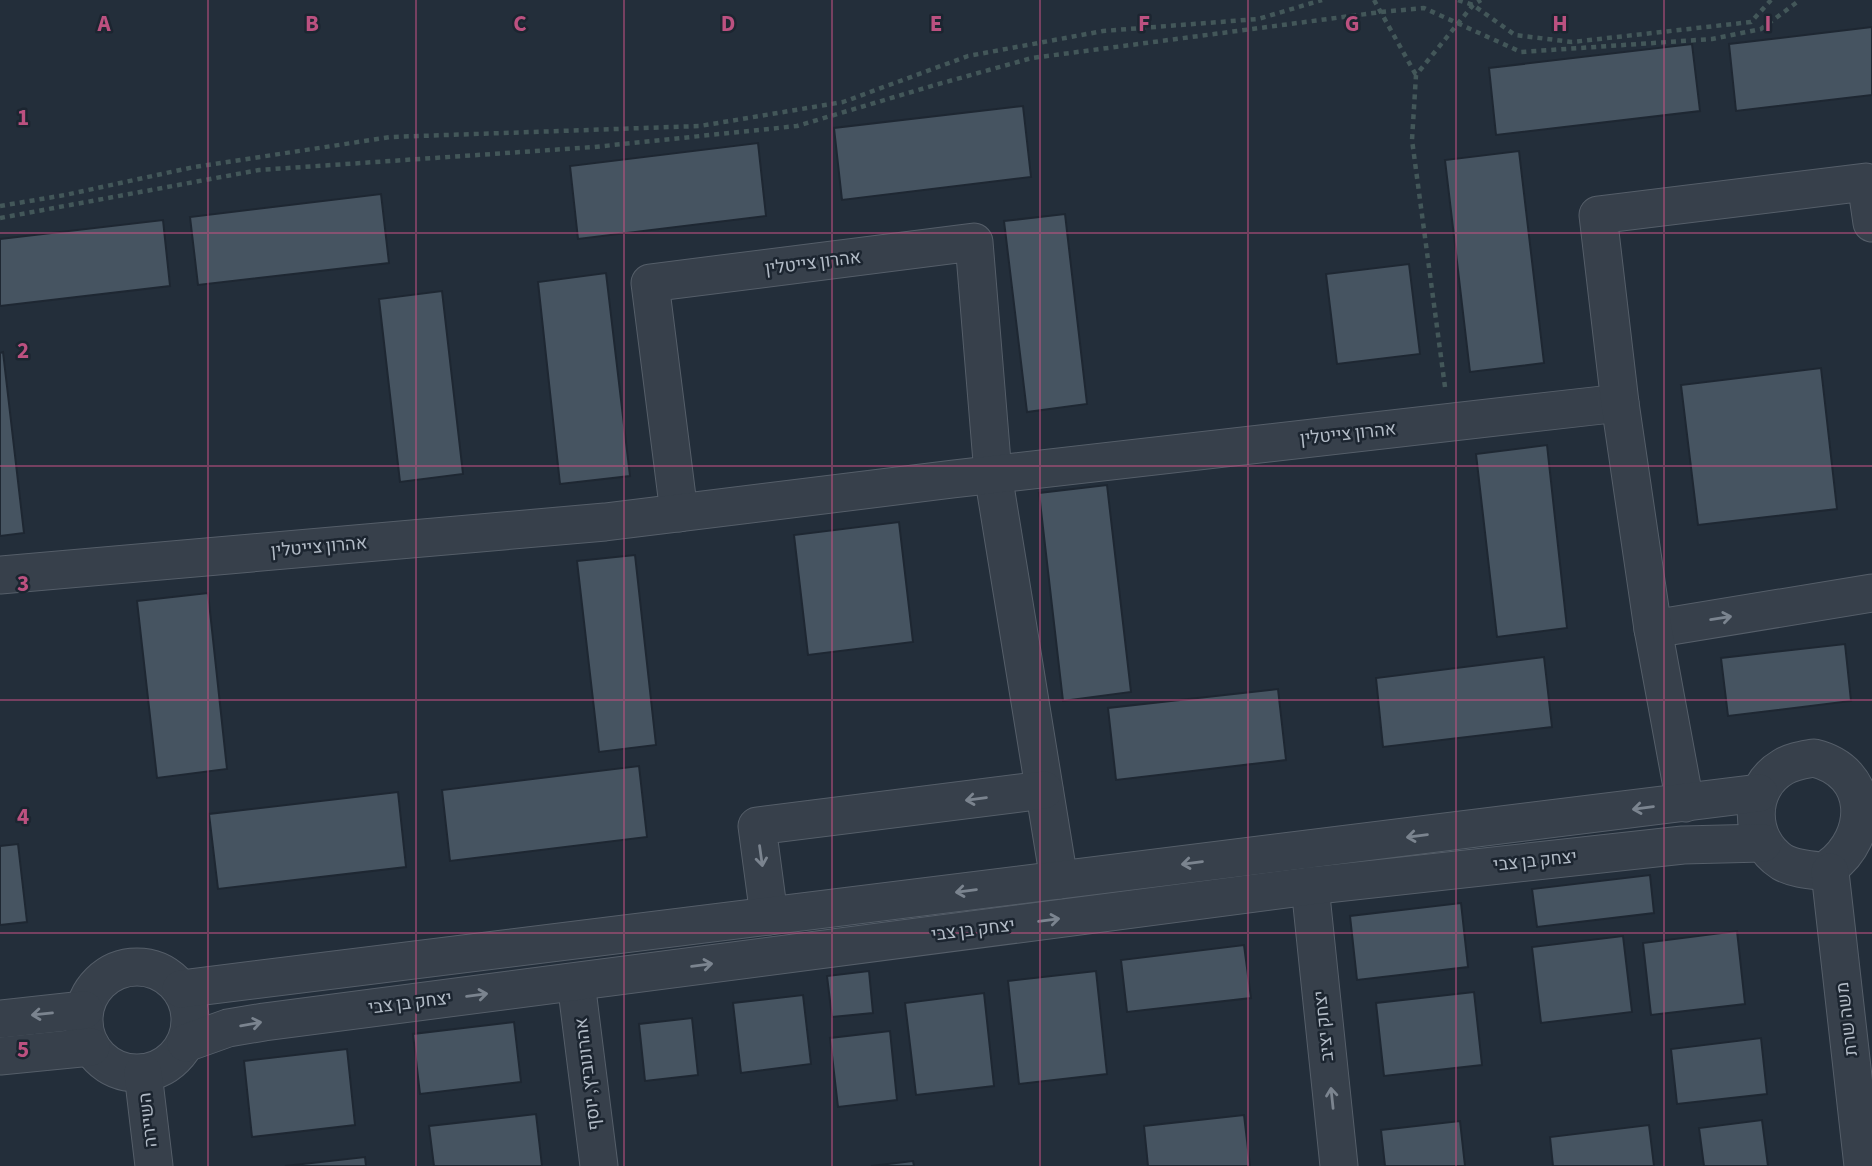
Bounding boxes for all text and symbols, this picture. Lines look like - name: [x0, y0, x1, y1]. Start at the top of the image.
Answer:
- text: A: [96, 7, 111, 40]
- text: B: [305, 7, 319, 40]
- text: C: [513, 7, 527, 40]
- text: D: [721, 7, 735, 40]
- text: E: [930, 7, 942, 40]
- text: F: [1138, 7, 1150, 40]
- text: G: [1345, 7, 1359, 40]
- text: H: [1552, 7, 1568, 40]
- text: I: [1765, 7, 1771, 40]
- text: 1: [17, 101, 29, 134]
- street label: אהרון צייטלין: [763, 245, 863, 281]
- text: 2: [17, 334, 29, 367]
- street label: אהרון צייטלין: [1299, 417, 1397, 451]
- street label: אהרון צייטלין: [270, 530, 368, 564]
- text: 3: [17, 567, 29, 600]
- one-way arrow: [1709, 611, 1732, 624]
- one-way arrow: [966, 792, 988, 805]
- text: 4: [17, 800, 29, 833]
- one-way arrow: [1632, 801, 1655, 814]
- one-way arrow: [1406, 829, 1429, 842]
- one-way arrow: [754, 844, 767, 867]
- street label: יצחק בן צבי: [1492, 844, 1578, 878]
- one-way arrow: [1181, 857, 1203, 870]
- one-way arrow: [955, 885, 978, 898]
- street label: יצחק בן צבי: [930, 912, 1016, 948]
- one-way arrow: [1037, 913, 1060, 926]
- one-way arrow: [690, 959, 713, 972]
- street label: משה שרת: [1830, 981, 1864, 1057]
- street label: יצחק בן צבי: [367, 985, 453, 1021]
- one-way arrow: [465, 988, 487, 1001]
- street label: יצחק יציב: [1308, 989, 1340, 1063]
- one-way arrow: [31, 1008, 54, 1021]
- street label: אהרונוביץ, יוסף: [569, 1016, 607, 1132]
- one-way arrow: [239, 1017, 262, 1030]
- text: 5: [17, 1033, 29, 1066]
- one-way arrow: [1325, 1087, 1338, 1110]
- street label: השיירה: [132, 1091, 164, 1149]

